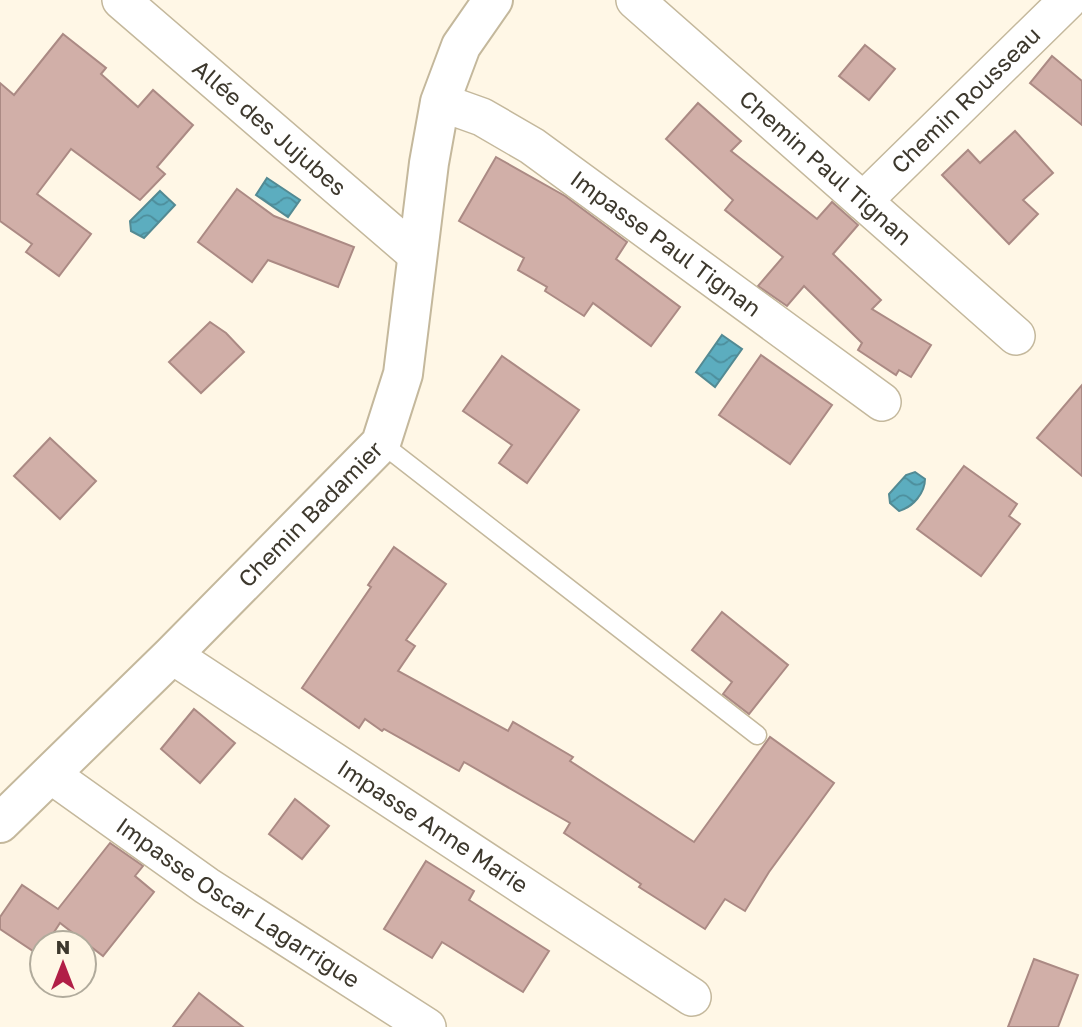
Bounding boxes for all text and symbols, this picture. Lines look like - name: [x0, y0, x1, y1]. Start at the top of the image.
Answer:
- street label: Chemin Rousseau: [885, 20, 1045, 179]
- street label: Allée des Jujubes: [188, 53, 353, 201]
- street label: Chemin Paul Tignan: [734, 84, 918, 251]
- street label: Impasse Paul Tignan: [566, 164, 767, 322]
- street label: Chemin Badamier: [232, 435, 388, 593]
- street label: Impasse Anne Marie: [333, 753, 534, 898]
- street label: Impasse Oscar Lagarrigue: [111, 811, 365, 993]
- north arrow: [28, 929, 98, 999]
- text: N: [56, 935, 70, 958]

